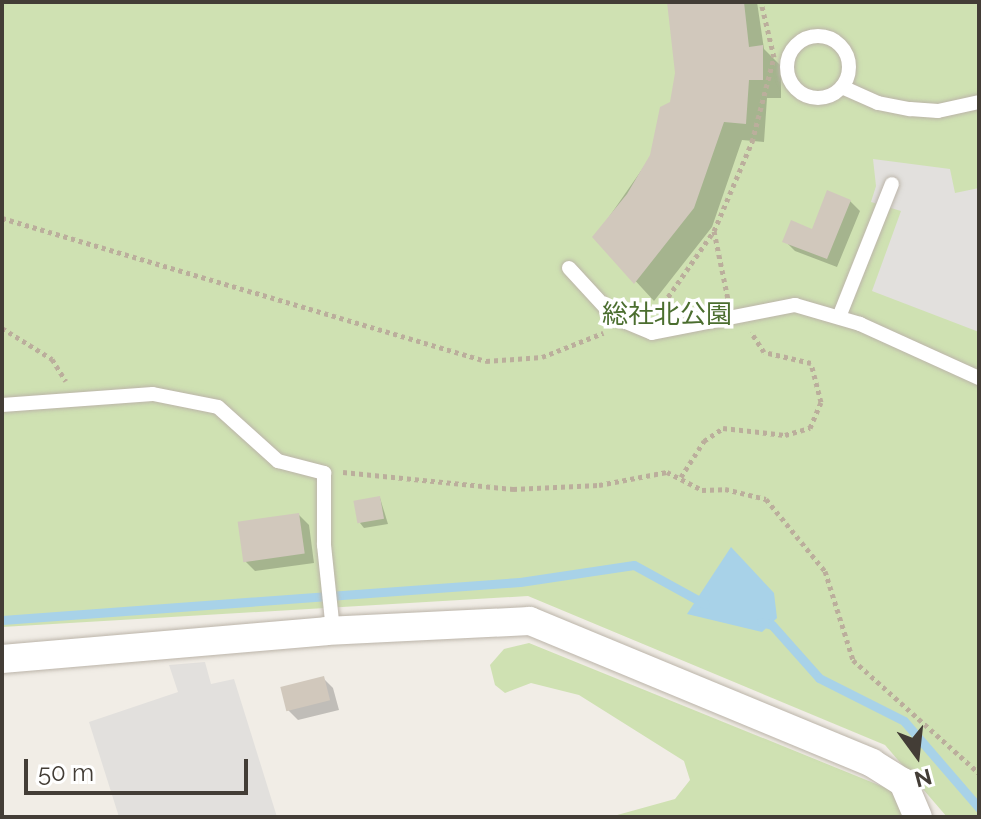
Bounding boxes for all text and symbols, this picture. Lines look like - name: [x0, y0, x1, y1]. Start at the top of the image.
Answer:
- park label: 総社北公園: [602, 299, 732, 331]
- north arrow: [877, 715, 957, 795]
- scale bar: [28, 743, 252, 793]
- text: 50 m: [38, 758, 94, 787]
- text: N: [912, 763, 935, 793]

